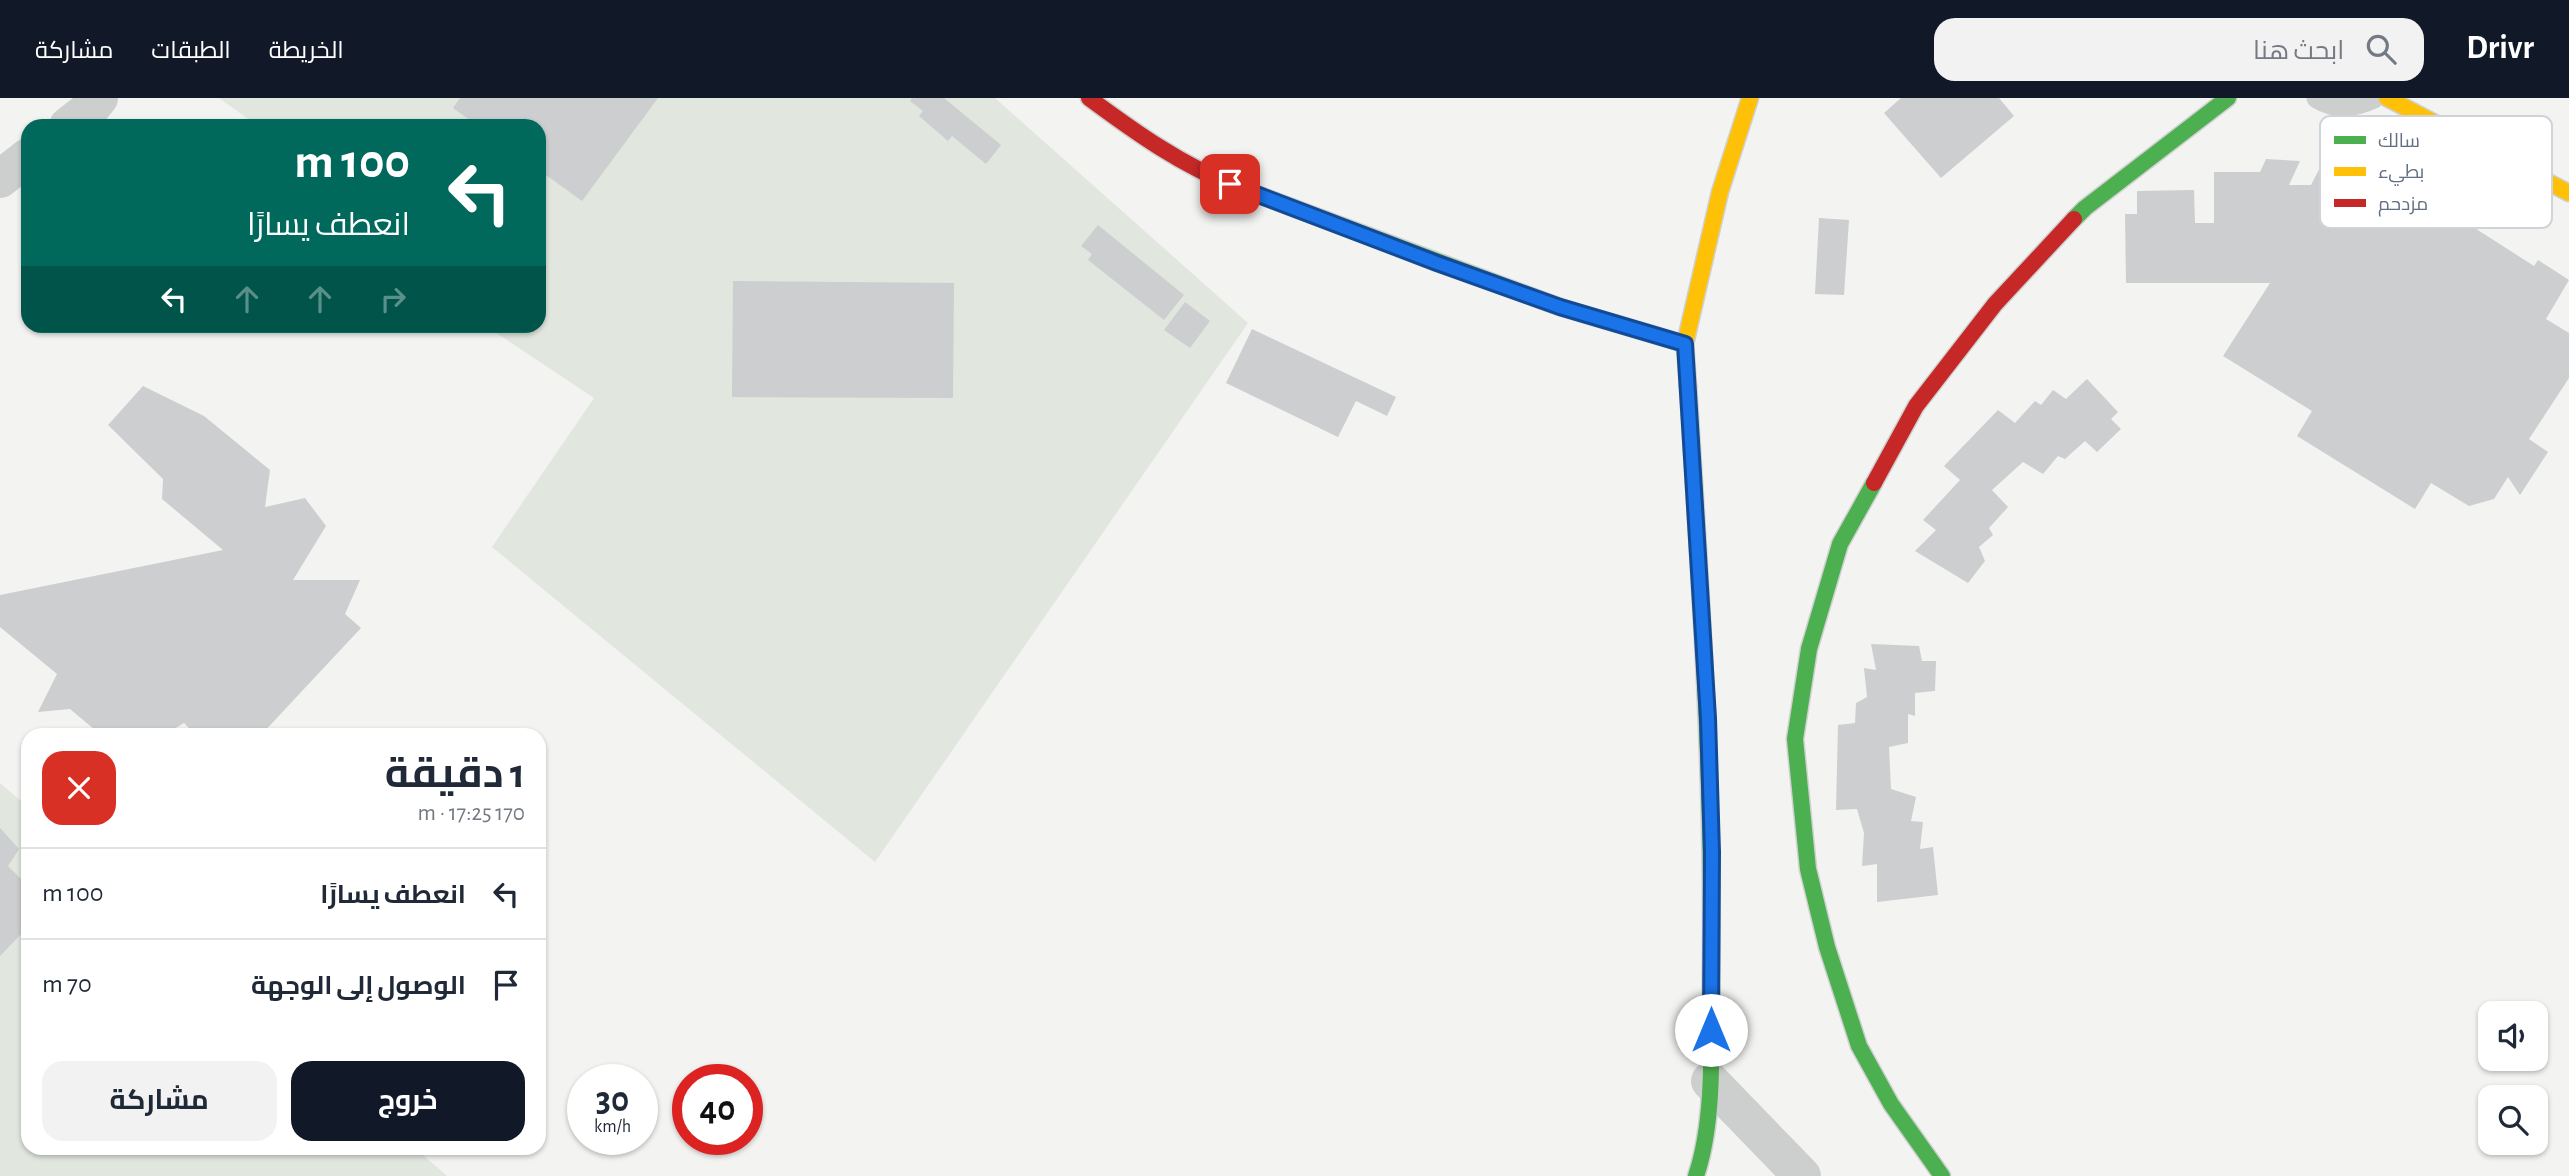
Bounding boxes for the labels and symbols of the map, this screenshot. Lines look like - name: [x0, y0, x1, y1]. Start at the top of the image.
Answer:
- legend: [2320, 116, 2552, 228]
- text: سالك: [2378, 132, 2420, 151]
- pin: [1200, 154, 1260, 214]
- text: بطيء: [2378, 163, 2424, 186]
- text: مزدحم: [2378, 195, 2428, 217]
- position arrow: [1674, 993, 1748, 1067]
- speed limit sign: 40: [672, 1064, 763, 1155]

